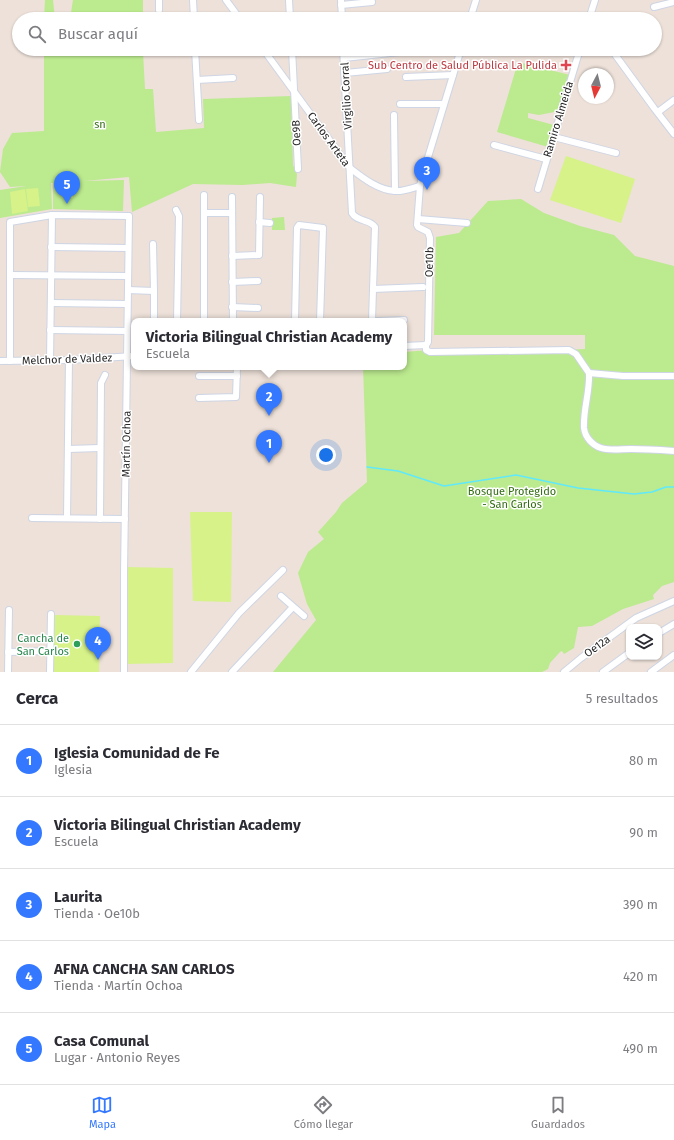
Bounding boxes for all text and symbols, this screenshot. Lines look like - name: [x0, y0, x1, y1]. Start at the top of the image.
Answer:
- search box: [12, 12, 662, 56]
- icon: search: [26, 23, 48, 45]
- text: Buscar aquí: [58, 25, 138, 43]
- place label: Sub Centro de Salud Pública La Pulida: [368, 59, 557, 72]
- marker: Sub Centro de Salud Pública La Pulida: [560, 59, 572, 71]
- street label: Virgilio Corral: [338, 62, 355, 130]
- north arrow: [578, 68, 614, 104]
- street label: Ramiro Almeida: [541, 79, 576, 159]
- street label: Carlos Arteta: [304, 110, 353, 169]
- park label: sn: [94, 118, 106, 131]
- street label: Oe9B: [290, 119, 303, 146]
- pin: 3: [414, 157, 440, 190]
- pin: 5: [54, 171, 80, 204]
- street label: Oe10b: [423, 247, 436, 277]
- popup: [131, 318, 407, 370]
- text: Victoria Bilingual Christian Academy: [146, 328, 392, 346]
- text: Escuela: [146, 346, 190, 361]
- street label: Melchor de Valdez: [22, 351, 113, 368]
- pin: 2: [256, 383, 282, 416]
- street label: Martín Ochoa: [119, 410, 134, 478]
- pin: 1: [256, 430, 282, 463]
- your location: [316, 445, 336, 465]
- park label: Bosque Protegido - San Carlos: [468, 485, 556, 511]
- map controls: [626, 624, 662, 660]
- button: layers: [626, 624, 662, 660]
- pin: 4: [85, 627, 111, 660]
- place label: Cancha de San Carlos: [17, 632, 69, 658]
- street label: Oe12a: [582, 633, 613, 660]
- marker: Cancha de San Carlos: [72, 639, 82, 649]
- text: Cerca: [16, 688, 58, 709]
- text: 5 resultados: [586, 691, 658, 706]
- text: Iglesia Comunidad de Fe: [54, 744, 219, 762]
- text: 1: [26, 753, 32, 768]
- text: 80 m: [629, 753, 658, 768]
- text: Iglesia: [54, 762, 92, 777]
- text: Victoria Bilingual Christian Academy: [54, 816, 301, 834]
- text: 2: [26, 825, 32, 840]
- text: 90 m: [629, 825, 658, 840]
- text: Escuela: [54, 834, 99, 849]
- text: Laurita: [54, 888, 102, 906]
- text: 3: [26, 897, 32, 912]
- text: 390 m: [623, 897, 658, 912]
- text: Tienda · Oe10b: [54, 906, 140, 921]
- text: AFNA CANCHA SAN CARLOS: [54, 960, 235, 978]
- text: 4: [25, 969, 33, 984]
- text: 420 m: [623, 969, 658, 984]
- text: Tienda · Martín Ochoa: [54, 978, 183, 993]
- text: Casa Comunal: [54, 1032, 149, 1050]
- text: 5: [26, 1041, 32, 1056]
- text: 490 m: [623, 1041, 658, 1056]
- text: Lugar · Antonio Reyes: [54, 1050, 180, 1065]
- tab: Mapa: [89, 1094, 116, 1131]
- tab: Cómo llegar: [294, 1094, 353, 1131]
- tab: Guardados: [531, 1094, 585, 1131]

